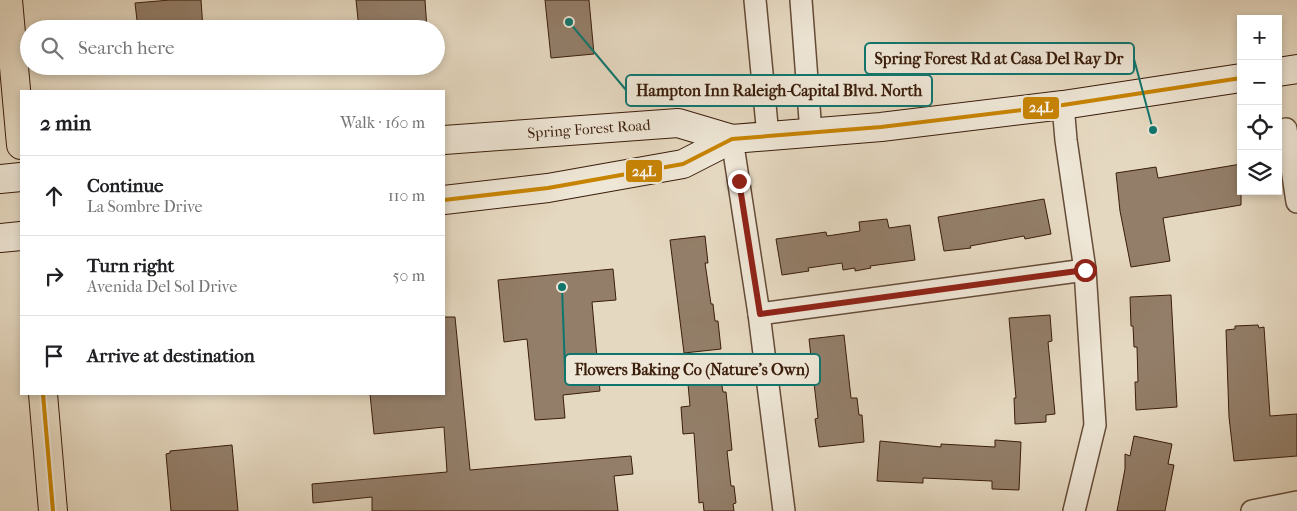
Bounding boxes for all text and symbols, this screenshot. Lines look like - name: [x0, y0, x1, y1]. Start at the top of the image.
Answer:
- map controls: [1237, 15, 1282, 195]
- button: +: [1237, 15, 1282, 60]
- search box: [20, 20, 445, 75]
- icon: search: [38, 34, 66, 62]
- text: Search here: [78, 37, 174, 59]
- callout: Spring Forest Rd at Casa Del Ray Dr: [865, 43, 1134, 74]
- text: Spring Forest Rd at Casa Del Ray Dr: [875, 49, 1125, 69]
- button: −: [1237, 60, 1282, 105]
- callout: Hampton Inn Raleigh-Capital Blvd. North: [626, 75, 932, 106]
- text: Hampton Inn Raleigh-Capital Blvd. North: [636, 81, 923, 101]
- line badge: 24L: [1022, 96, 1060, 120]
- text: 24L: [1029, 99, 1054, 116]
- button: locate: [1237, 105, 1282, 150]
- text: 2 min: [40, 111, 91, 135]
- text: Walk · 160 m: [340, 113, 425, 132]
- street label: Spring Forest Road: [527, 116, 652, 142]
- button: layers: [1237, 150, 1282, 195]
- line badge: 24L: [625, 159, 663, 183]
- text: 24L: [632, 163, 657, 180]
- route end: [728, 170, 751, 193]
- text: Continue: [87, 175, 163, 197]
- icon: ahead: [40, 182, 68, 210]
- text: 110 m: [388, 186, 425, 205]
- text: La Sombre Drive: [87, 197, 202, 216]
- text: Turn right: [87, 255, 174, 277]
- route start: [1074, 259, 1097, 282]
- icon: right: [40, 262, 68, 290]
- text: 50 m: [393, 266, 425, 285]
- text: Avenida Del Sol Drive: [87, 277, 237, 296]
- icon: arrive: [40, 342, 68, 370]
- text: Arrive at destination: [87, 345, 255, 367]
- callout: Flowers Baking Co (Nature’s Own): [565, 354, 820, 385]
- text: Flowers Baking Co (Nature’s Own): [574, 360, 809, 380]

